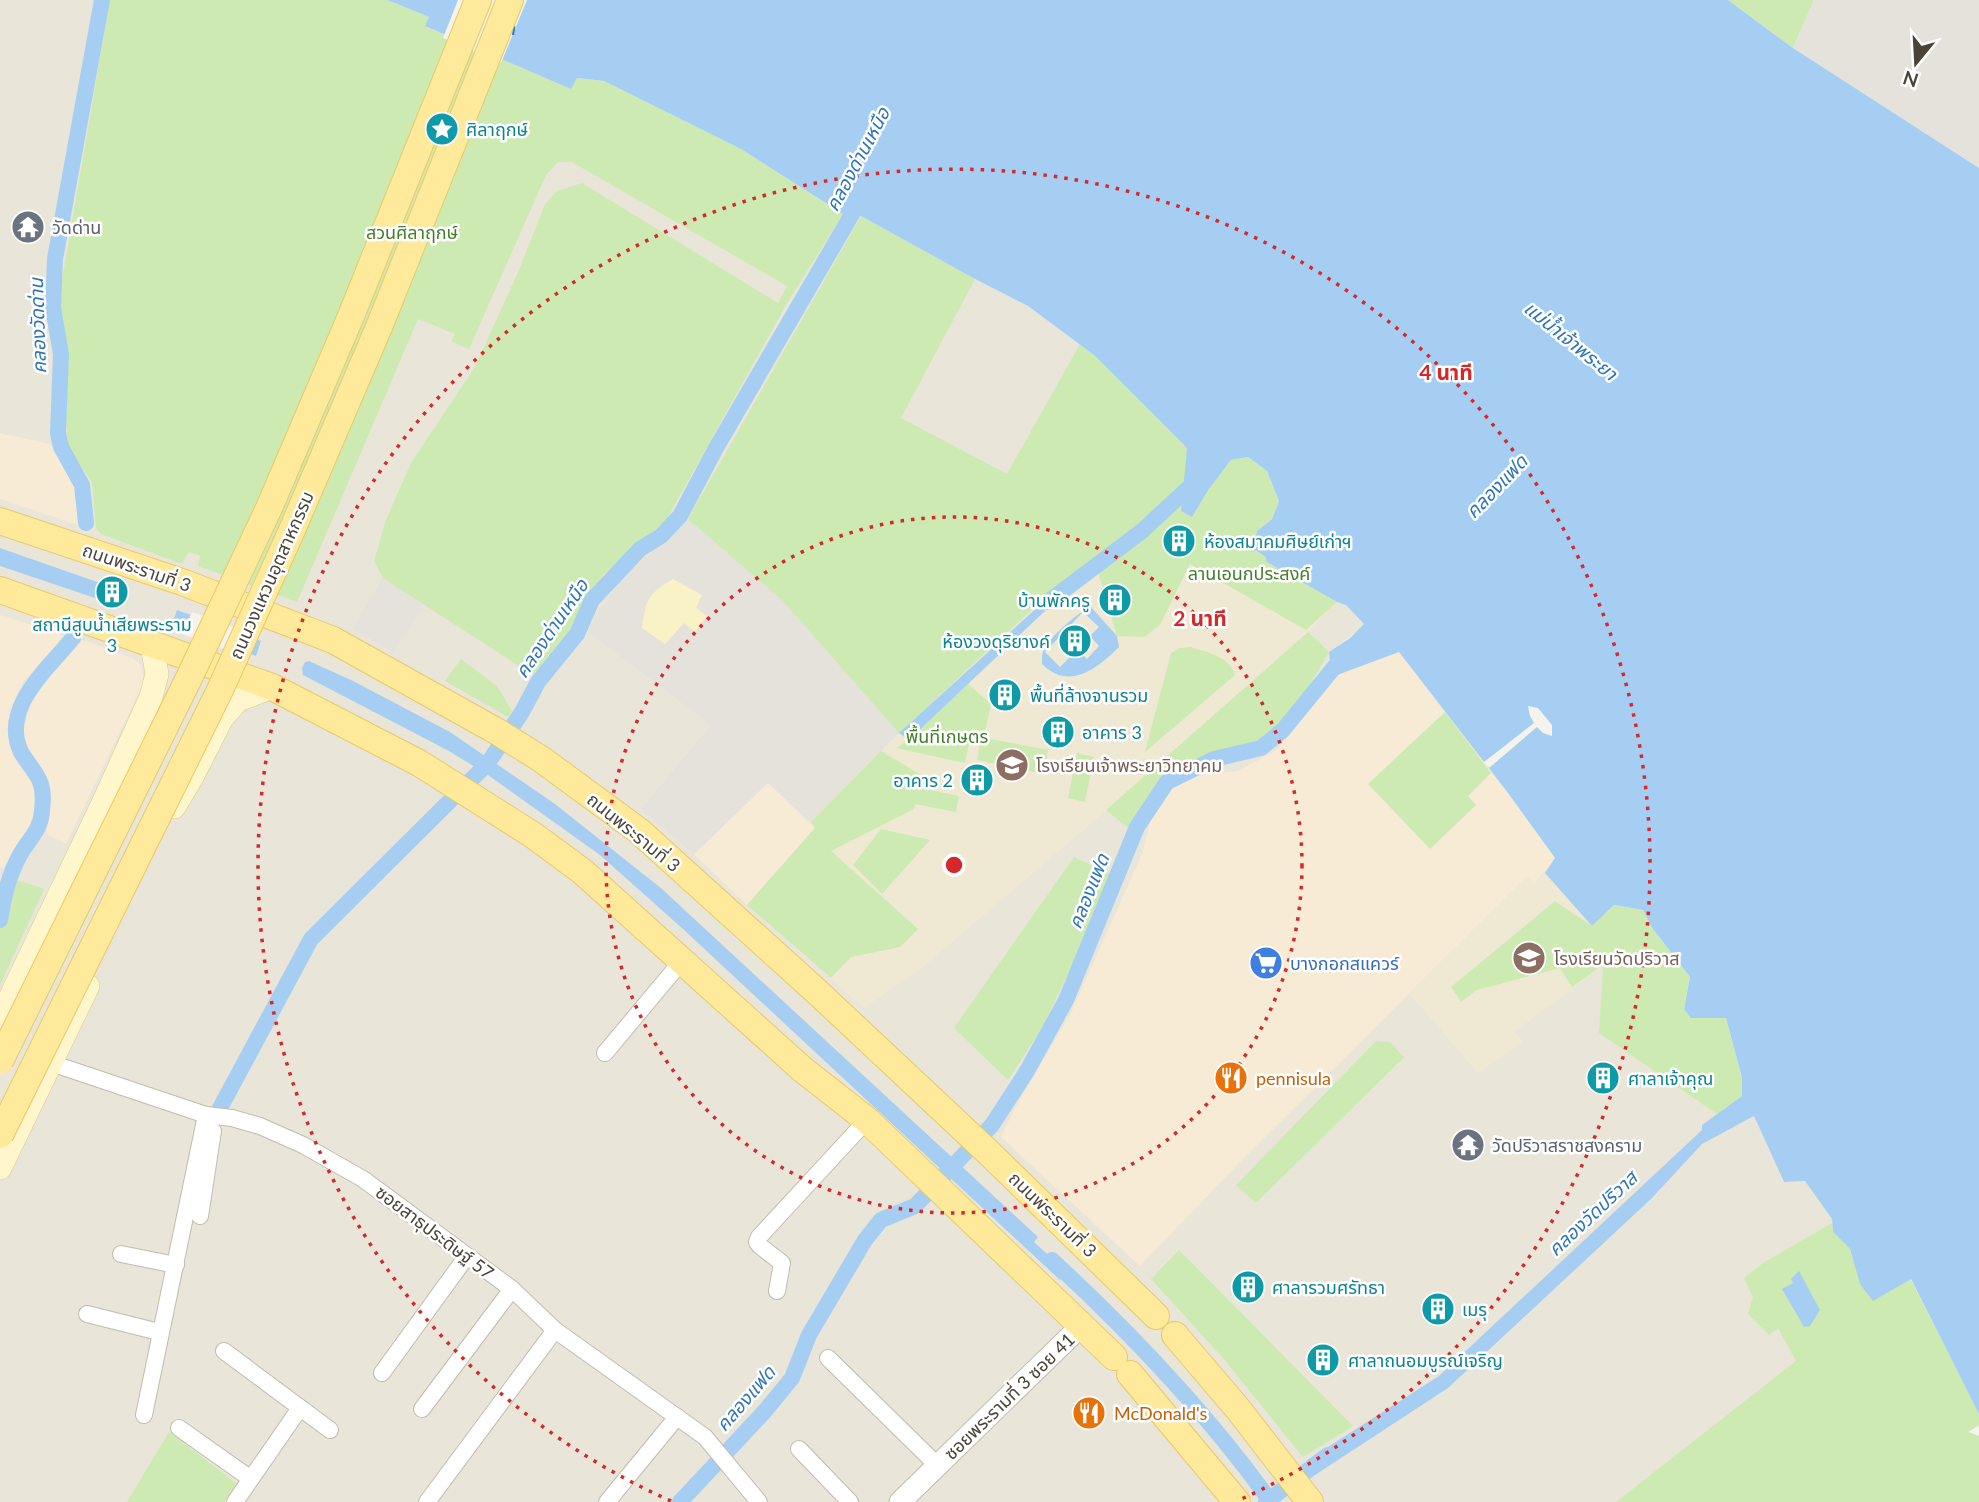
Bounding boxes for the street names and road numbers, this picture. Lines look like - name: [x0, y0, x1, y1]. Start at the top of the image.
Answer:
- street label: ถนนวงแหวนอุตสาหกรรม: [224, 488, 319, 663]
- street label: ถนนพระรามที่ 3: [80, 537, 195, 596]
- street label: ถนนพระรามที่ 3: [583, 787, 686, 876]
- street label: ถนนพระรามที่ 3: [1005, 1166, 1102, 1261]
- street label: ซอยสาธุประดิษฐ์ 57: [371, 1180, 498, 1284]
- street label: ซอยพระรามที่ 3 ซอย 41: [939, 1327, 1079, 1464]

